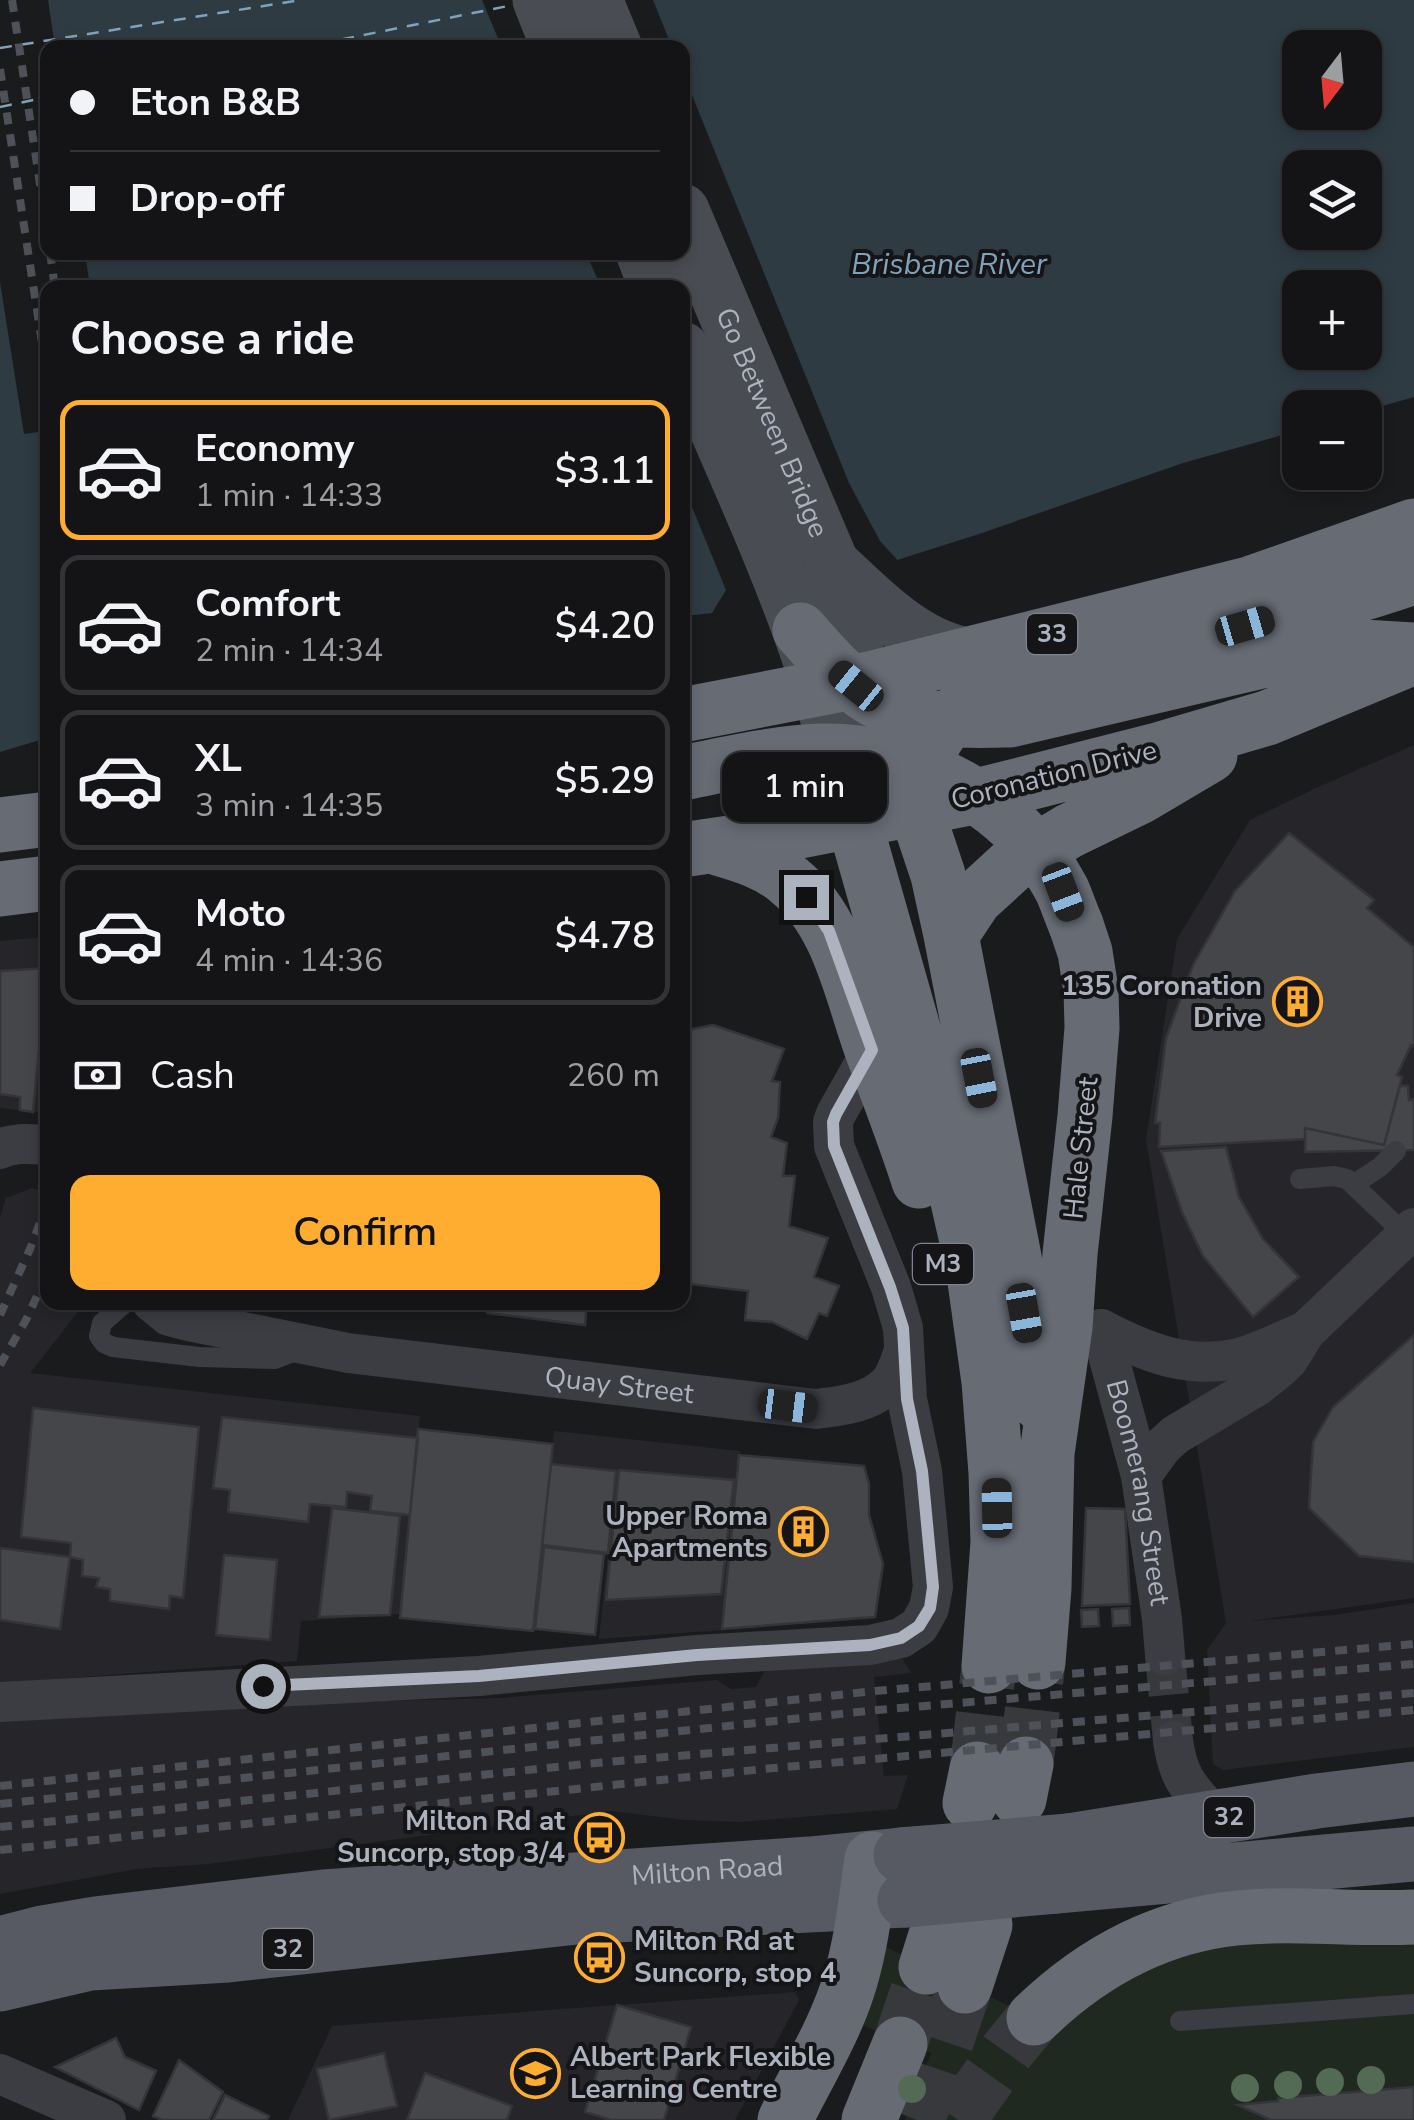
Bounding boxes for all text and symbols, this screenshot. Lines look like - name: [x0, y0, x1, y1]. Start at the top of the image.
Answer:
- north arrow: [1282, 30, 1382, 130]
- map controls: [1282, 30, 1382, 490]
- text: Eton B&B: [130, 77, 301, 128]
- button: layers: [1282, 150, 1382, 250]
- text: Drop-off: [130, 173, 284, 224]
- water label: Brisbane River: [851, 244, 1048, 285]
- button: +: [1282, 270, 1382, 370]
- street label: Go Between Bridge: [706, 302, 838, 543]
- text: Choose a ride: [70, 309, 355, 370]
- button: −: [1282, 390, 1382, 490]
- text: Economy: [195, 423, 354, 474]
- icon: car: [75, 425, 165, 515]
- text: $3.11: [555, 445, 655, 496]
- text: 1 min · 14:33: [195, 474, 383, 517]
- text: Comfort: [195, 578, 340, 629]
- icon: car: [75, 580, 165, 670]
- text: $4.20: [555, 600, 655, 651]
- car: [1212, 603, 1278, 649]
- road number: 33: [1027, 614, 1077, 654]
- text: 2 min · 14:34: [195, 629, 383, 672]
- car: [823, 655, 889, 717]
- street label: Coronation Drive: [947, 731, 1161, 819]
- text: XL: [195, 733, 242, 784]
- icon: car: [75, 735, 165, 825]
- callout: 1 min: [724, 752, 888, 822]
- text: $5.29: [555, 755, 655, 806]
- text: 1 min: [764, 765, 845, 808]
- text: 3 min · 14:35: [195, 784, 383, 827]
- car: [1038, 859, 1088, 925]
- route end: [784, 875, 829, 920]
- text: Moto: [195, 888, 286, 939]
- icon: car: [75, 890, 165, 980]
- text: $4.78: [555, 910, 655, 961]
- text: 4 min · 14:36: [195, 939, 383, 982]
- place label: 135 Coronation Drive: [1061, 967, 1262, 1037]
- building icon: 135 Coronation Drive: [1271, 976, 1323, 1028]
- car: [959, 1046, 999, 1110]
- icon: cash: [70, 1048, 125, 1103]
- text: Cash: [150, 1050, 235, 1101]
- text: 260 m: [567, 1054, 660, 1097]
- street label: Hale Street: [1055, 1075, 1107, 1221]
- button: Confirm: [70, 1175, 660, 1290]
- road number: M3: [913, 1244, 973, 1284]
- car: [1004, 1281, 1044, 1345]
- street label: Quay Street: [543, 1358, 696, 1413]
- street label: Boomerang Street: [1097, 1375, 1179, 1608]
- car: [756, 1387, 820, 1425]
- car: [981, 1478, 1013, 1538]
- place label: Upper Roma Apartments: [605, 1497, 768, 1567]
- building icon: Upper Roma Apartments: [777, 1506, 829, 1558]
- route start: [241, 1664, 286, 1709]
- road number: 32: [1204, 1797, 1254, 1837]
- place label: Milton Rd at Suncorp, stop 3/4: [337, 1802, 565, 1872]
- bus stop icon: Milton Rd at Suncorp, stop 3/4: [574, 1811, 626, 1863]
- street label: Milton Road: [630, 1847, 784, 1895]
- place label: Milton Rd at Suncorp, stop 4: [634, 1922, 837, 1992]
- road number: 32: [263, 1929, 313, 1969]
- bus stop icon: Milton Rd at Suncorp, stop 4: [573, 1931, 625, 1983]
- place label: Albert Park Flexible Learning Centre: [570, 2038, 831, 2108]
- school or university icon: Albert Park Flexible Learning Centre: [509, 2047, 561, 2099]

